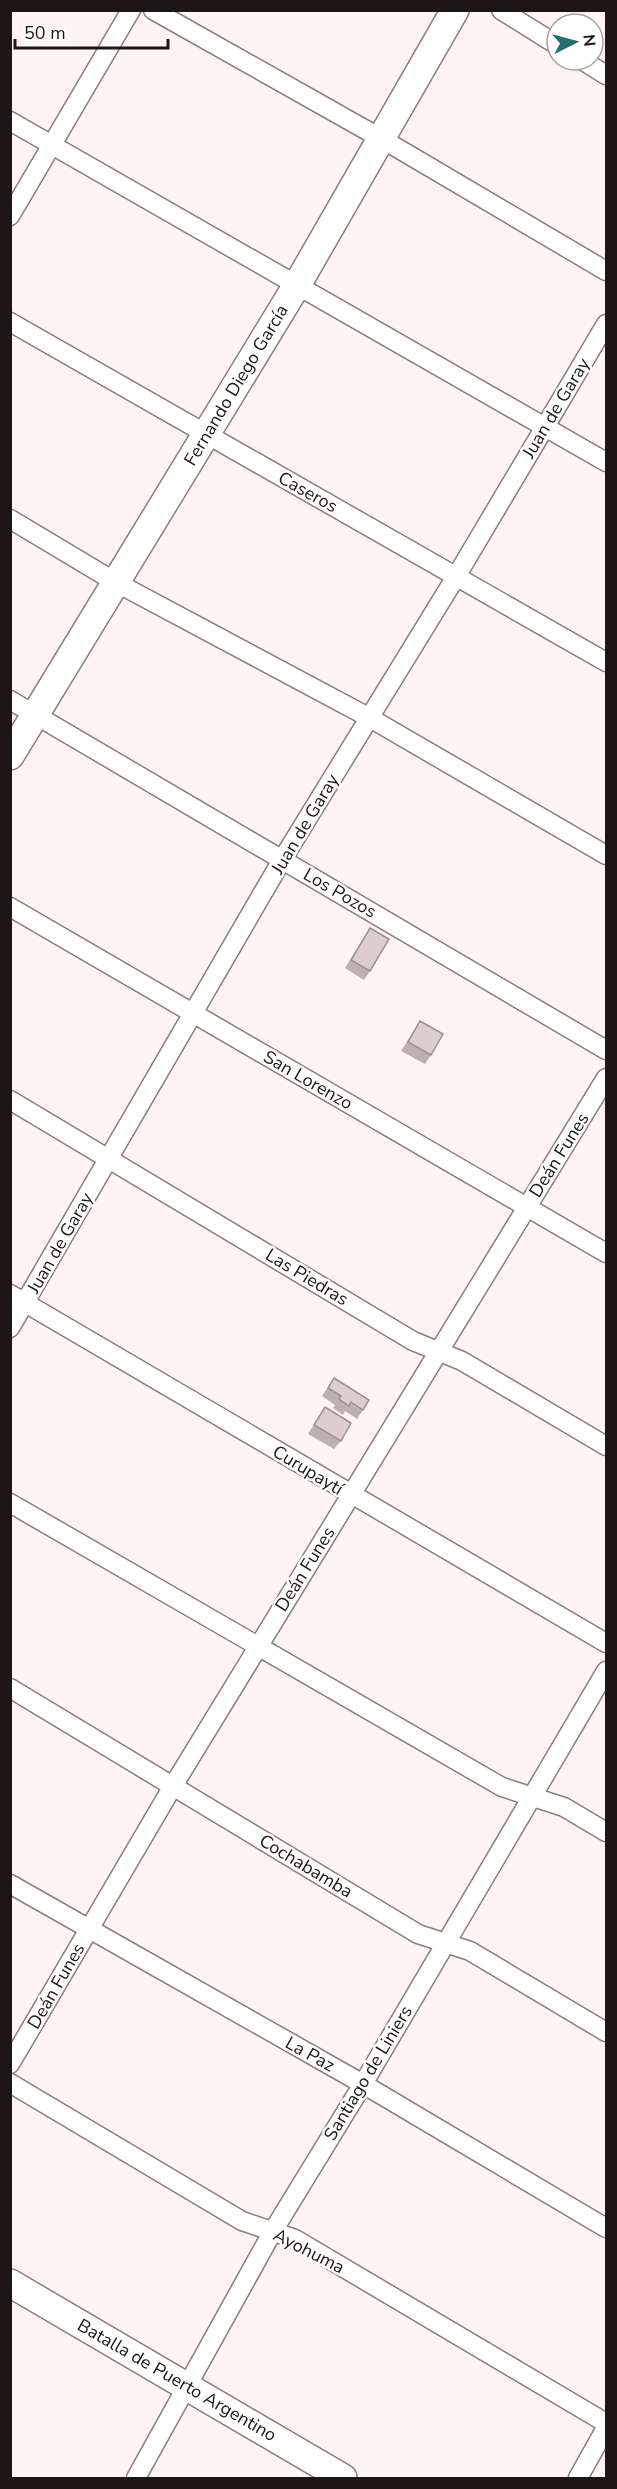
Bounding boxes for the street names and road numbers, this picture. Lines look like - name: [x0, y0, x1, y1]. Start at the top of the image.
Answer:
- street label: Fernando Diego García: [178, 300, 294, 470]
- street label: Juan de Garay: [516, 353, 596, 463]
- street label: Caseros: [274, 466, 342, 518]
- street label: Juan de Garay: [265, 769, 345, 879]
- street label: Los Pozos: [299, 862, 381, 924]
- street label: San Lorenzo: [259, 1045, 357, 1115]
- street label: Deán Funes: [524, 1108, 594, 1202]
- street label: Juan de Garay: [21, 1188, 99, 1299]
- street label: Las Piedras: [261, 1243, 353, 1311]
- street label: Curupaytí: [268, 1440, 348, 1501]
- street label: Deán Funes: [270, 1522, 340, 1616]
- street label: Cochabamba: [255, 1829, 357, 1903]
- street label: Deán Funes: [22, 1939, 90, 2033]
- street label: Santiago de Liniers: [318, 2001, 418, 2145]
- street label: La Paz: [281, 2031, 339, 2077]
- street label: Ayohuma: [269, 2223, 349, 2279]
- street label: Batalla de Puerto Argentino: [73, 2313, 281, 2447]

